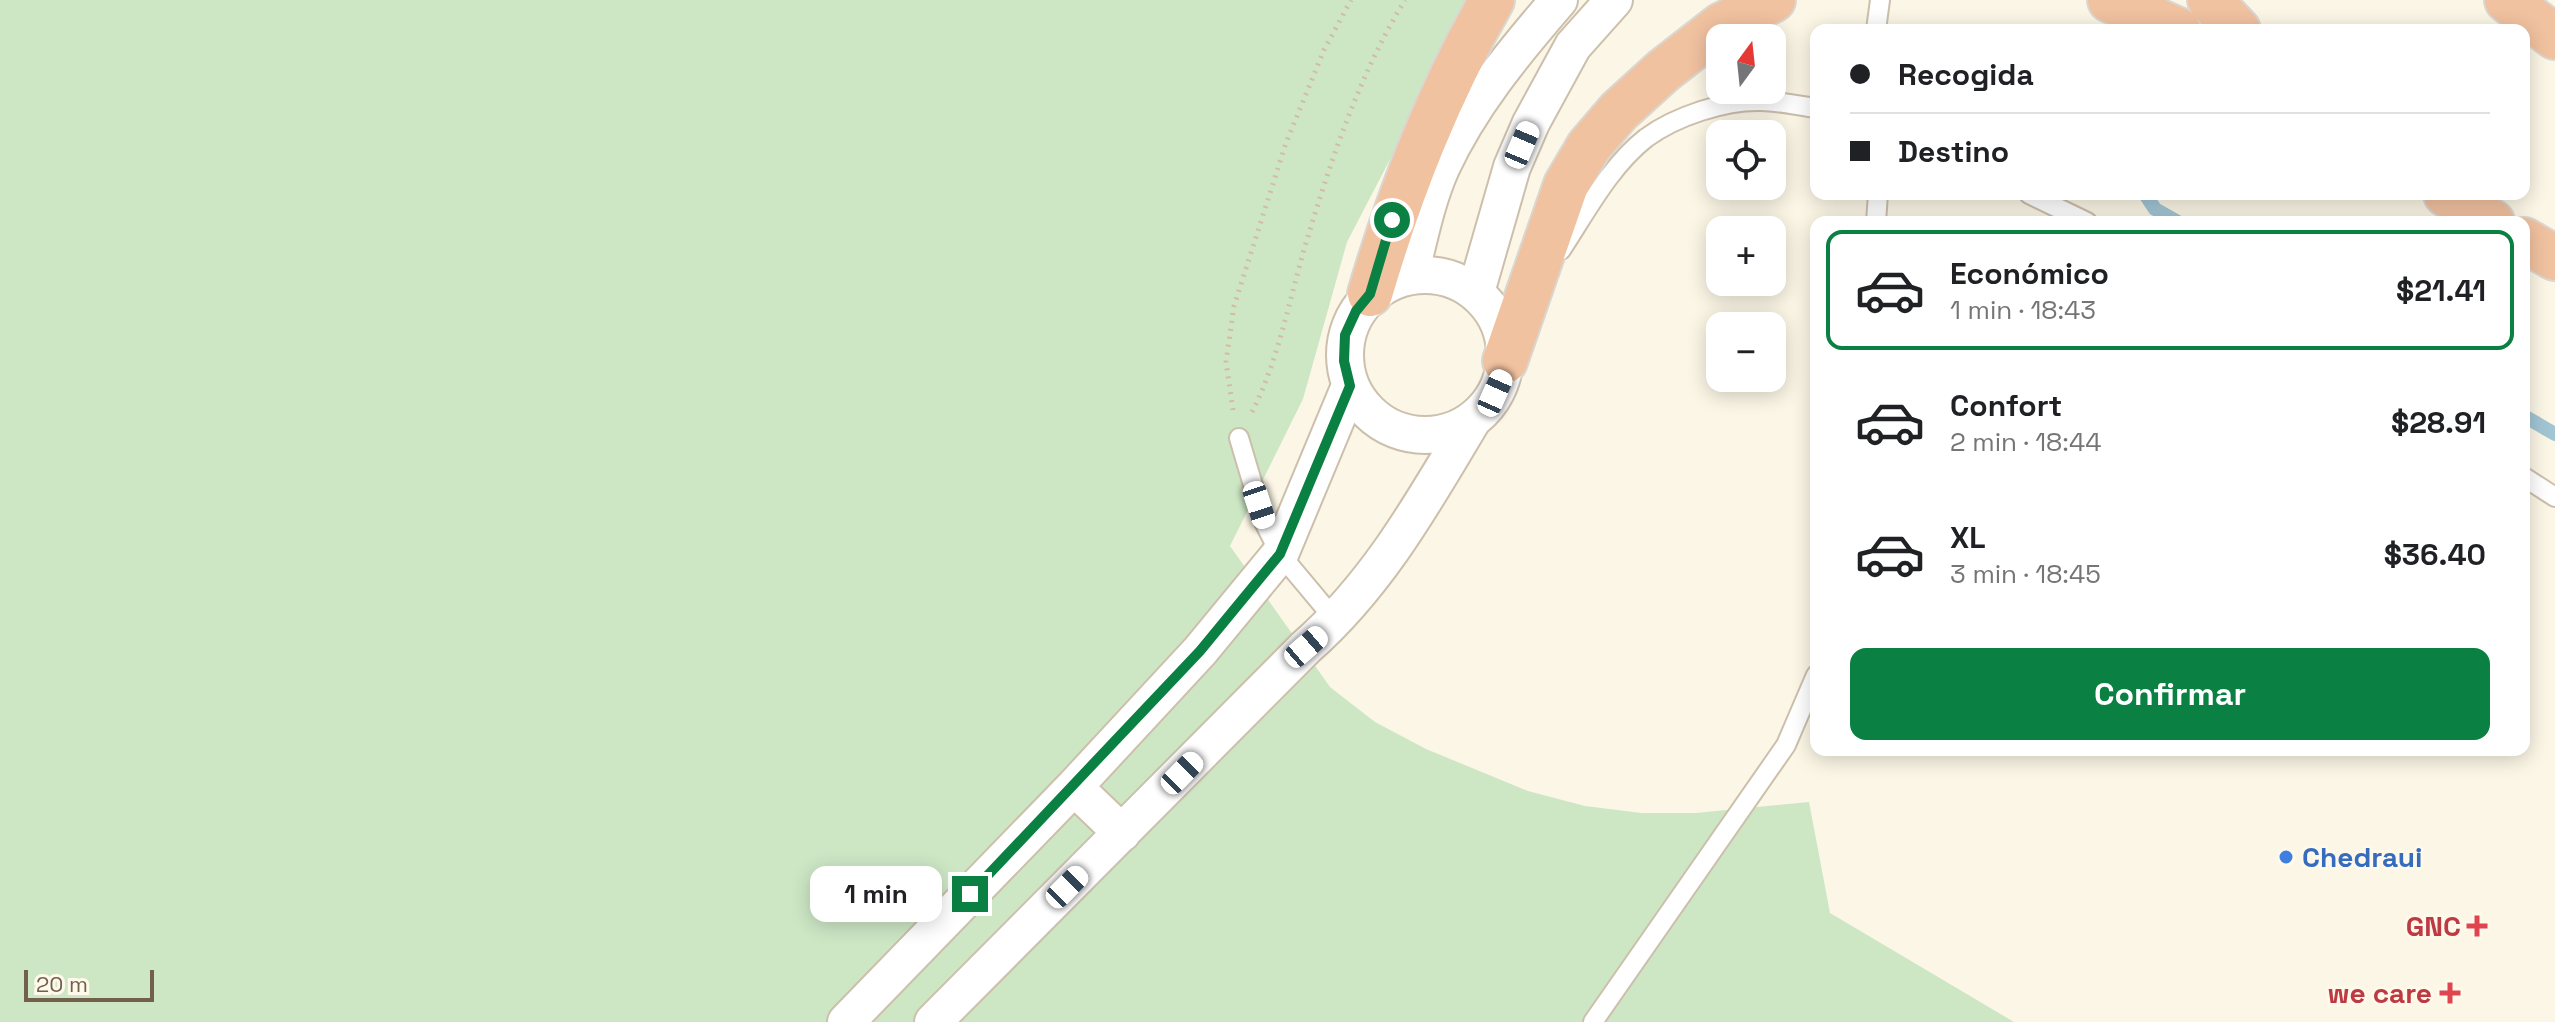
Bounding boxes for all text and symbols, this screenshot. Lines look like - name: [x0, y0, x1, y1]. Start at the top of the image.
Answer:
- north arrow: [1706, 24, 1786, 104]
- map controls: [1706, 24, 1786, 392]
- text: Recogida: [1898, 55, 2034, 94]
- car: [1502, 118, 1542, 172]
- button: locate: [1706, 120, 1786, 200]
- text: Destino: [1898, 132, 2009, 171]
- route start: [1374, 202, 1410, 238]
- button: +: [1706, 216, 1786, 296]
- icon: car: [1854, 254, 1926, 326]
- text: Económico: [1950, 254, 2109, 293]
- text: $21.41: [2396, 271, 2486, 310]
- text: 1 min · 18:43: [1950, 293, 2096, 327]
- button: −: [1706, 312, 1786, 392]
- car: [1474, 366, 1516, 420]
- icon: car: [1854, 386, 1926, 458]
- text: Confort: [1950, 386, 2062, 425]
- text: $28.91: [2391, 403, 2486, 442]
- text: 2 min · 18:44: [1950, 425, 2101, 459]
- car: [1240, 478, 1278, 532]
- icon: car: [1854, 518, 1926, 590]
- text: XL: [1950, 518, 1986, 557]
- text: $36.40: [2384, 535, 2486, 574]
- text: 3 min · 18:45: [1950, 557, 2101, 591]
- car: [1280, 622, 1332, 672]
- button: Confirmar: [1850, 648, 2490, 740]
- car: [1157, 748, 1207, 798]
- place label: Chedraui: [2302, 839, 2423, 875]
- marker: Chedraui: [2277, 848, 2295, 866]
- car: [1042, 862, 1092, 912]
- callout: 1 min: [810, 866, 942, 922]
- route end: [952, 876, 988, 912]
- text: 1 min: [844, 877, 908, 911]
- place label: GNC: [2406, 908, 2461, 944]
- marker: GNC: [2468, 917, 2486, 935]
- scale bar: [24, 966, 154, 1002]
- text: 20 m: [36, 970, 88, 998]
- place label: we care: [2328, 975, 2432, 1011]
- marker: we care: [2439, 982, 2461, 1004]

